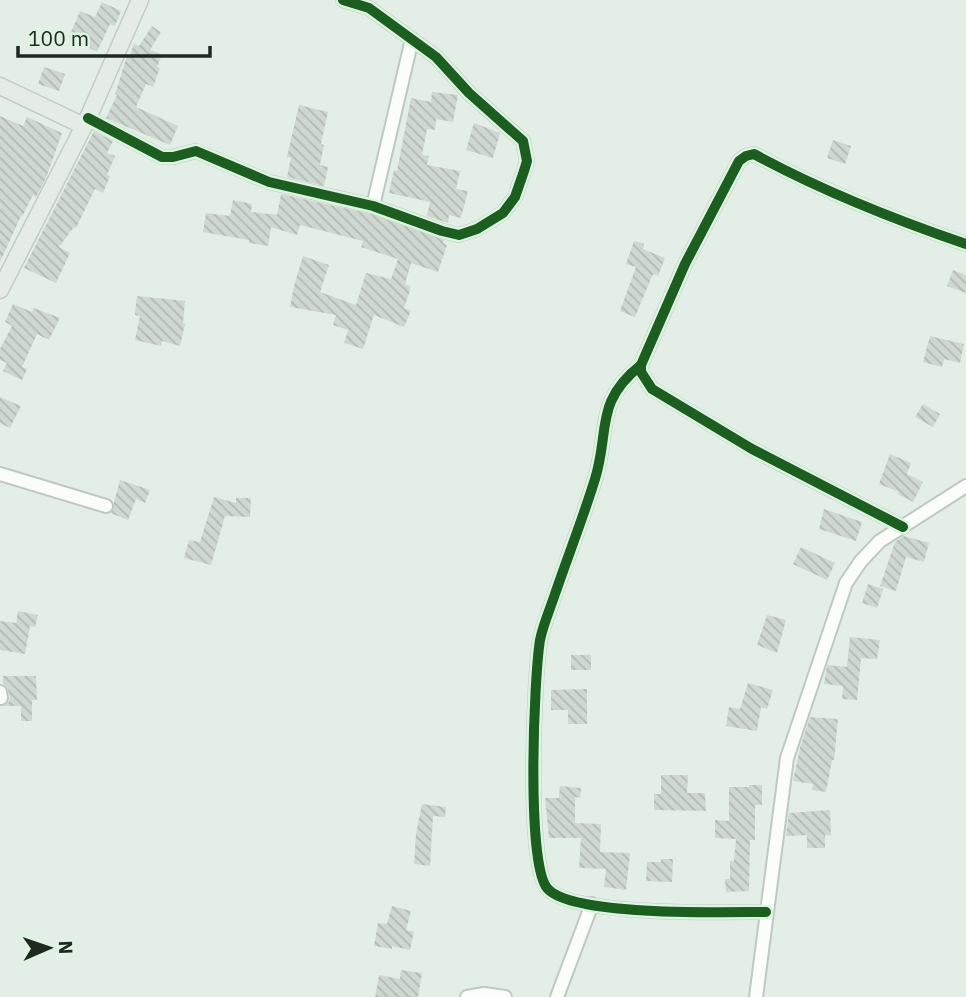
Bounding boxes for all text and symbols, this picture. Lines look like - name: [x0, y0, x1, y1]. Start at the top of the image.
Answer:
- scale bar: [18, 14, 210, 58]
- text: 100 m: [28, 24, 89, 52]
- north arrow: [14, 913, 84, 983]
- text: N: [54, 940, 78, 955]

